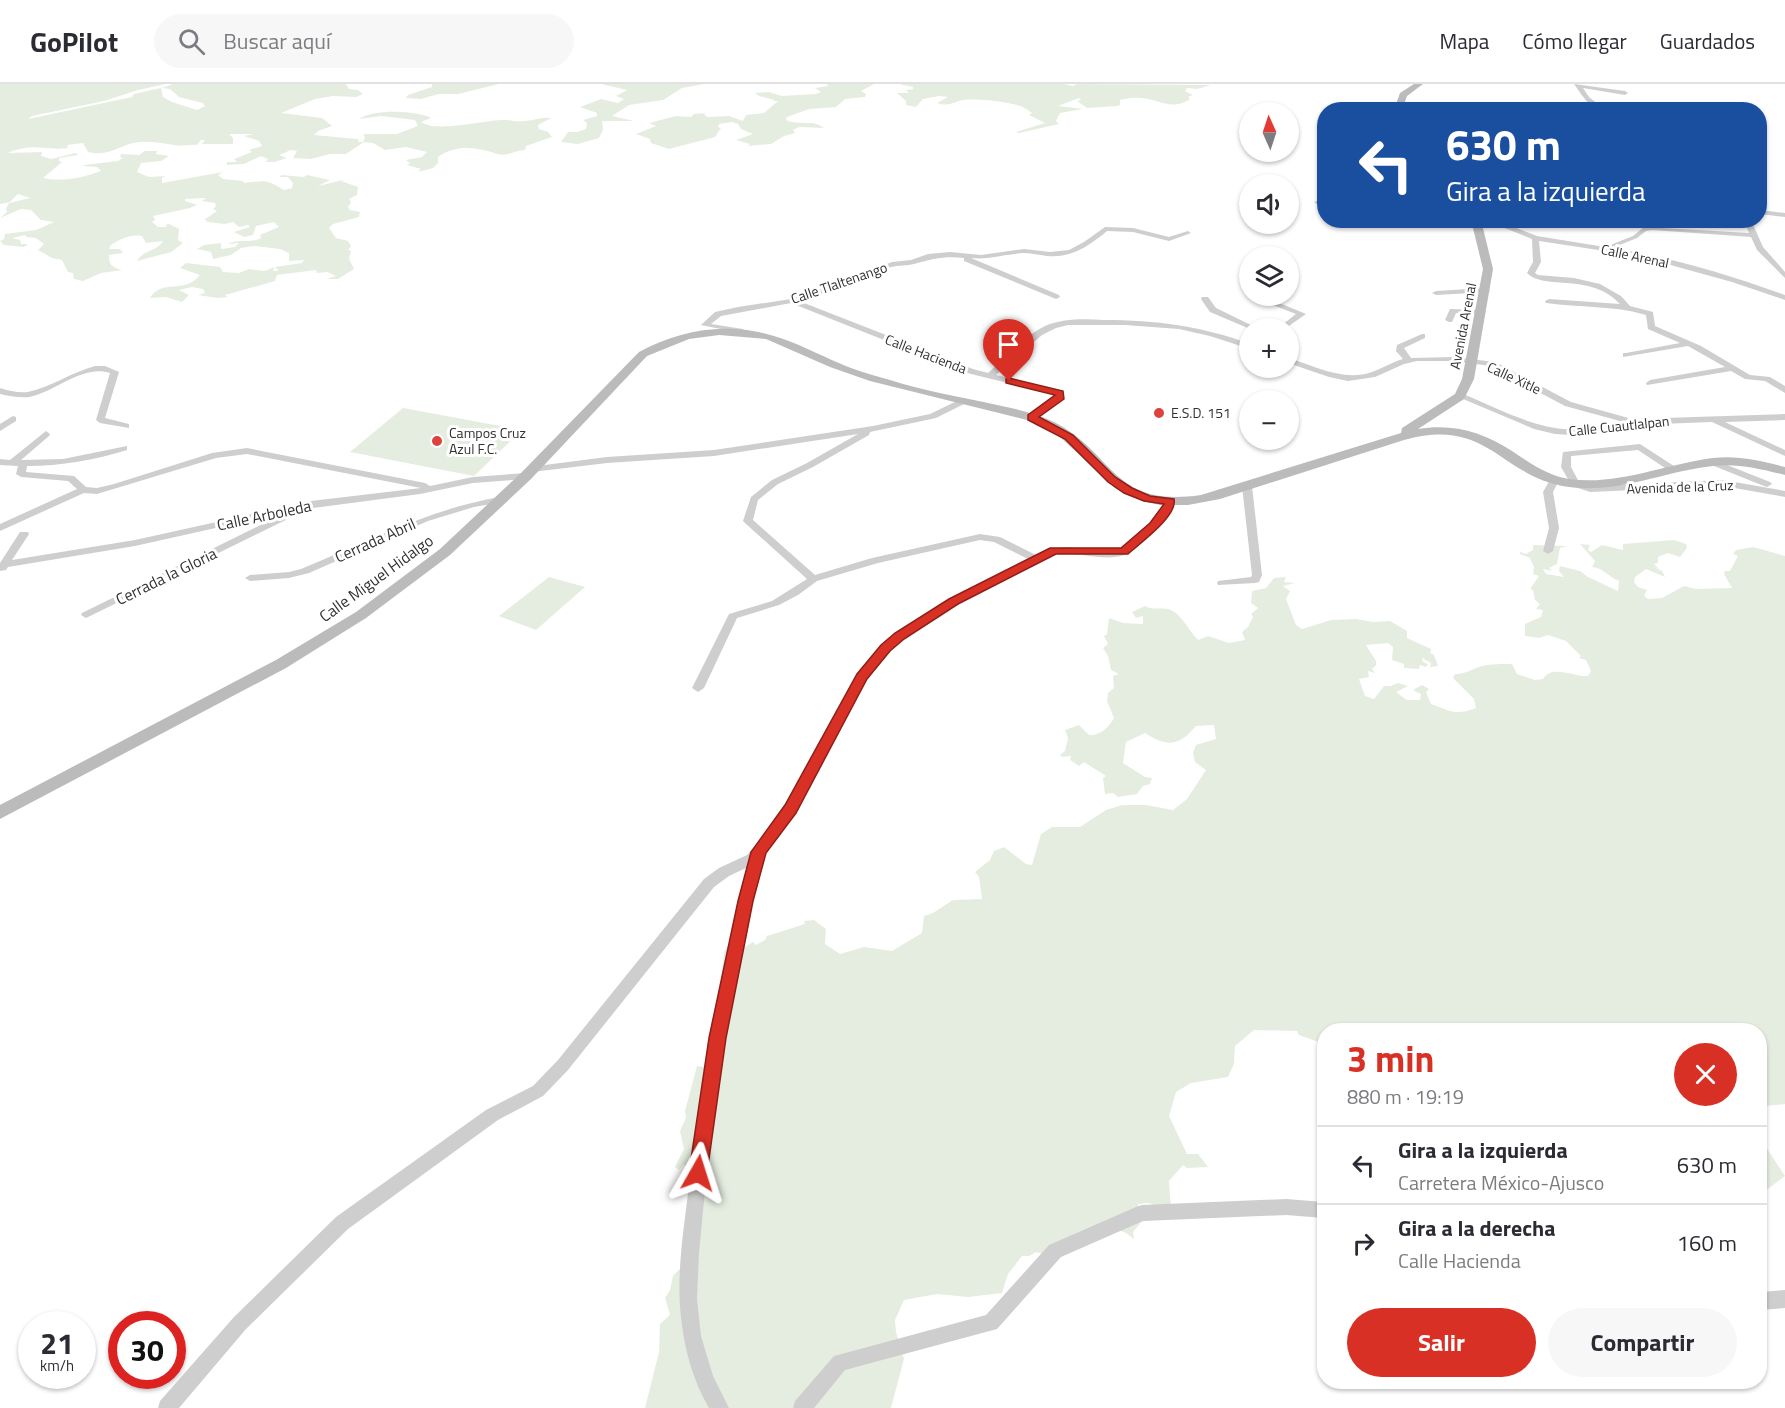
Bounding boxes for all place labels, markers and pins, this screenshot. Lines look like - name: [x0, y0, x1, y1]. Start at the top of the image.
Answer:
- pin: [983, 319, 1034, 381]
- place label: E.S.D. 151: [1171, 402, 1231, 423]
- marker: E.S.D. 151: [1152, 406, 1166, 420]
- place label: Campos Cruz Azul F.C.: [449, 422, 526, 459]
- marker: Campos Cruz Azul F.C.: [430, 434, 444, 448]

